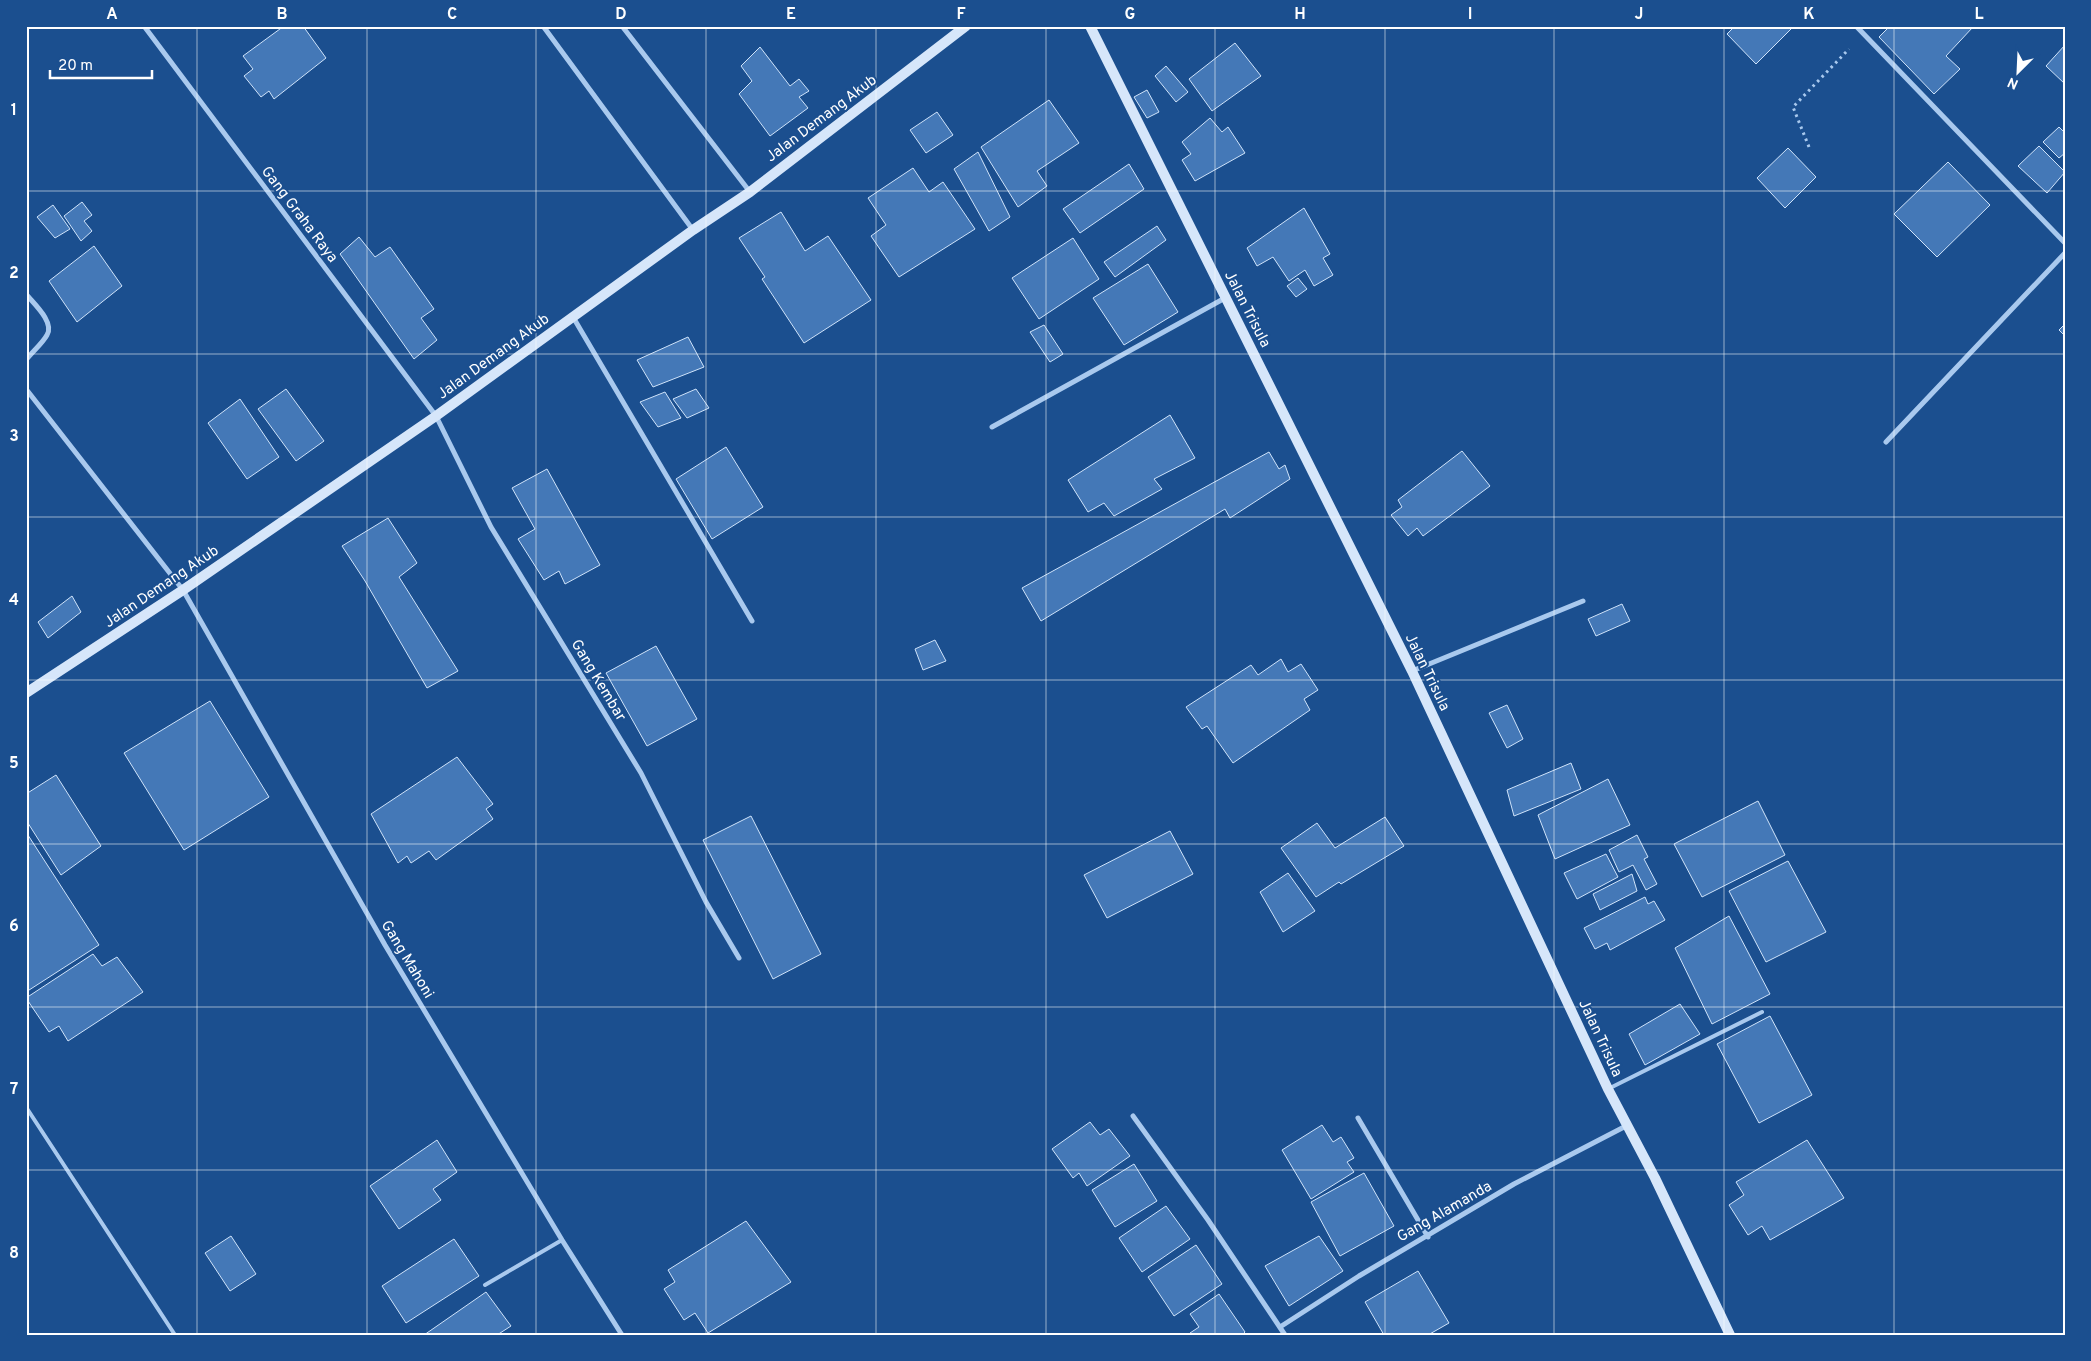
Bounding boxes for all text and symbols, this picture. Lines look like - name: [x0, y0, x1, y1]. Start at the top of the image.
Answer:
- text: A: [106, 5, 118, 25]
- text: B: [276, 5, 288, 25]
- text: C: [447, 5, 457, 25]
- text: D: [615, 5, 627, 25]
- text: E: [786, 5, 796, 25]
- text: F: [956, 5, 966, 25]
- text: G: [1125, 5, 1135, 25]
- text: H: [1294, 5, 1306, 25]
- text: I: [1468, 5, 1472, 25]
- text: J: [1635, 5, 1643, 25]
- text: K: [1803, 5, 1815, 25]
- text: L: [1974, 5, 1984, 25]
- scale bar: [50, 48, 152, 80]
- north arrow: [1994, 48, 2044, 98]
- text: 20 m: [58, 57, 93, 76]
- street label: Jalan Demang Akub: [763, 71, 881, 167]
- text: N: [2005, 73, 2021, 92]
- text: 1: [11, 101, 17, 121]
- street label: Gang Graha Raya: [256, 163, 341, 267]
- text: 2: [9, 264, 19, 284]
- street label: Jalan Trisula: [1219, 268, 1274, 351]
- street label: Jalan Demang Akub: [434, 310, 554, 404]
- text: 3: [9, 427, 19, 447]
- street label: Jalan Demang Akub: [101, 542, 223, 633]
- text: 4: [9, 591, 19, 611]
- street label: Jalan Trisula: [1400, 631, 1454, 714]
- street label: Gang Kembar: [566, 636, 630, 725]
- text: 5: [9, 754, 19, 774]
- text: 6: [9, 917, 19, 937]
- street label: Gang Mahoni: [376, 917, 437, 1002]
- street label: Jalan Trisula: [1573, 997, 1626, 1081]
- text: 7: [10, 1080, 18, 1100]
- street label: Gang Alamanda: [1394, 1177, 1496, 1247]
- text: 8: [9, 1244, 19, 1264]

